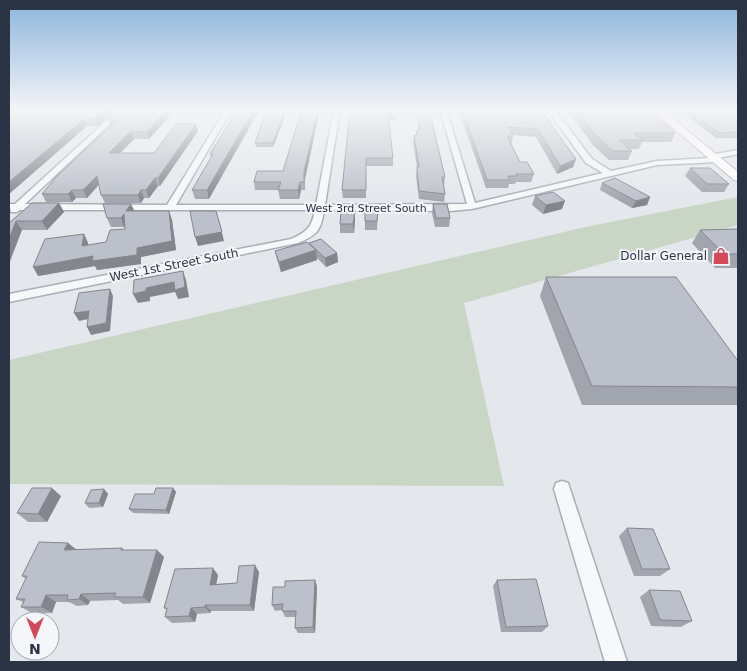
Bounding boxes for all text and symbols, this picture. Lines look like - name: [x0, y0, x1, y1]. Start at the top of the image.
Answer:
- street label: West 3rd Street South: [305, 202, 427, 215]
- street label: West 1st Street South: [108, 246, 240, 284]
- shop icon: Dollar General: [711, 246, 731, 266]
- place label: Dollar General: [620, 249, 707, 263]
- north arrow: [10, 611, 60, 661]
- text: N: [29, 641, 41, 657]

